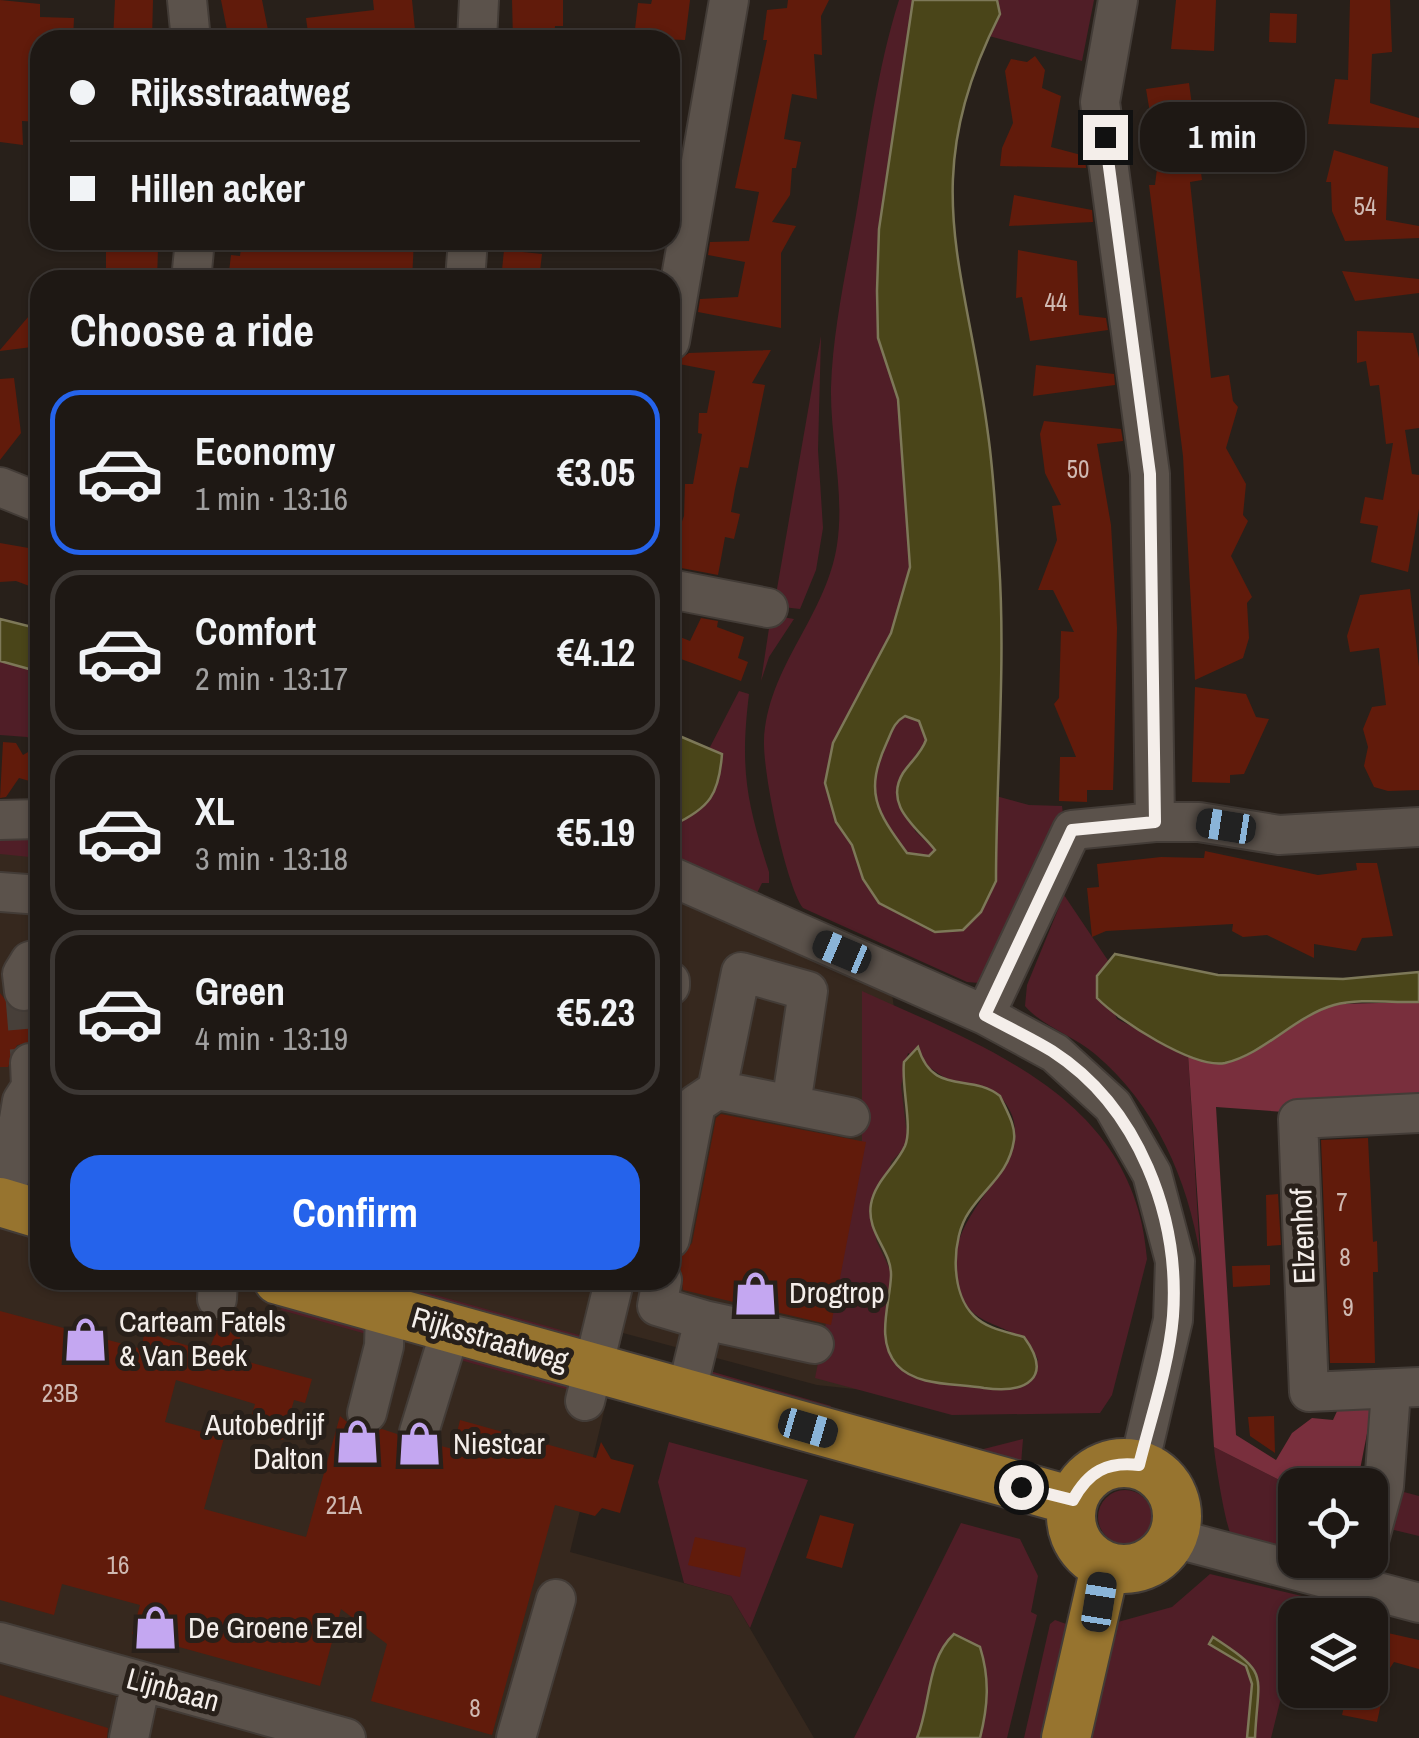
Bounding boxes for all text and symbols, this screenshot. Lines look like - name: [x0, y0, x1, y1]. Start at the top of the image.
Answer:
- text: Rijksstraatweg: [130, 67, 350, 118]
- callout: 1 min: [1140, 102, 1305, 172]
- route end: [1083, 115, 1128, 160]
- text: 1 min: [1188, 115, 1257, 158]
- text: Hillen acker: [130, 163, 305, 214]
- house number: 54: [1354, 189, 1376, 223]
- house number: 44: [1045, 285, 1067, 319]
- text: Choose a ride: [70, 299, 314, 360]
- text: Economy: [195, 426, 335, 477]
- icon: car: [75, 428, 165, 518]
- text: €3.05: [557, 447, 635, 498]
- house number: 50: [1067, 452, 1089, 486]
- text: 1 min · 13:16: [195, 477, 348, 520]
- text: Comfort: [195, 606, 316, 657]
- icon: car: [75, 608, 165, 698]
- text: €4.12: [557, 627, 635, 678]
- text: 2 min · 13:17: [195, 657, 348, 700]
- text: XL: [195, 786, 235, 837]
- icon: car: [75, 788, 165, 878]
- car: [1194, 806, 1258, 846]
- text: €5.19: [557, 807, 635, 858]
- text: 3 min · 13:18: [195, 837, 348, 880]
- car: [809, 926, 875, 978]
- text: Green: [195, 966, 285, 1017]
- icon: car: [75, 968, 165, 1058]
- text: €5.23: [557, 987, 635, 1038]
- text: 4 min · 13:19: [195, 1017, 348, 1060]
- button: Confirm: [70, 1155, 640, 1270]
- house number: 7: [1336, 1185, 1348, 1219]
- street label: Elzenhof: [1280, 1187, 1324, 1285]
- house number: 8: [1339, 1240, 1351, 1274]
- shop icon: Drogtrop: [732, 1269, 780, 1317]
- place label: Drogtrop: [789, 1272, 885, 1312]
- house number: 9: [1342, 1290, 1354, 1324]
- street label: Rijksstraatweg: [407, 1297, 574, 1380]
- place label: Carteam Fatels & Van Beek: [119, 1301, 286, 1375]
- shop icon: Carteam Fatels & Van Beek: [62, 1315, 110, 1363]
- house number: 23B: [42, 1376, 78, 1410]
- place label: Autobedrijf Dalton: [204, 1404, 324, 1478]
- car: [775, 1405, 841, 1451]
- shop icon: Autobedrijf Dalton: [333, 1418, 381, 1466]
- shop icon: Niestcar: [396, 1420, 444, 1468]
- place label: Niestcar: [453, 1423, 545, 1463]
- route start: [999, 1465, 1044, 1510]
- map controls: [1278, 1468, 1388, 1708]
- button: locate: [1278, 1468, 1388, 1578]
- house number: 21A: [326, 1488, 363, 1522]
- house number: 16: [107, 1548, 129, 1582]
- car: [1079, 1570, 1119, 1634]
- button: layers: [1278, 1598, 1388, 1708]
- shop icon: De Groene Ezel: [131, 1604, 179, 1652]
- place label: De Groene Ezel: [188, 1607, 363, 1647]
- street label: Lijnbaan: [122, 1658, 224, 1721]
- house number: 8: [469, 1691, 481, 1725]

